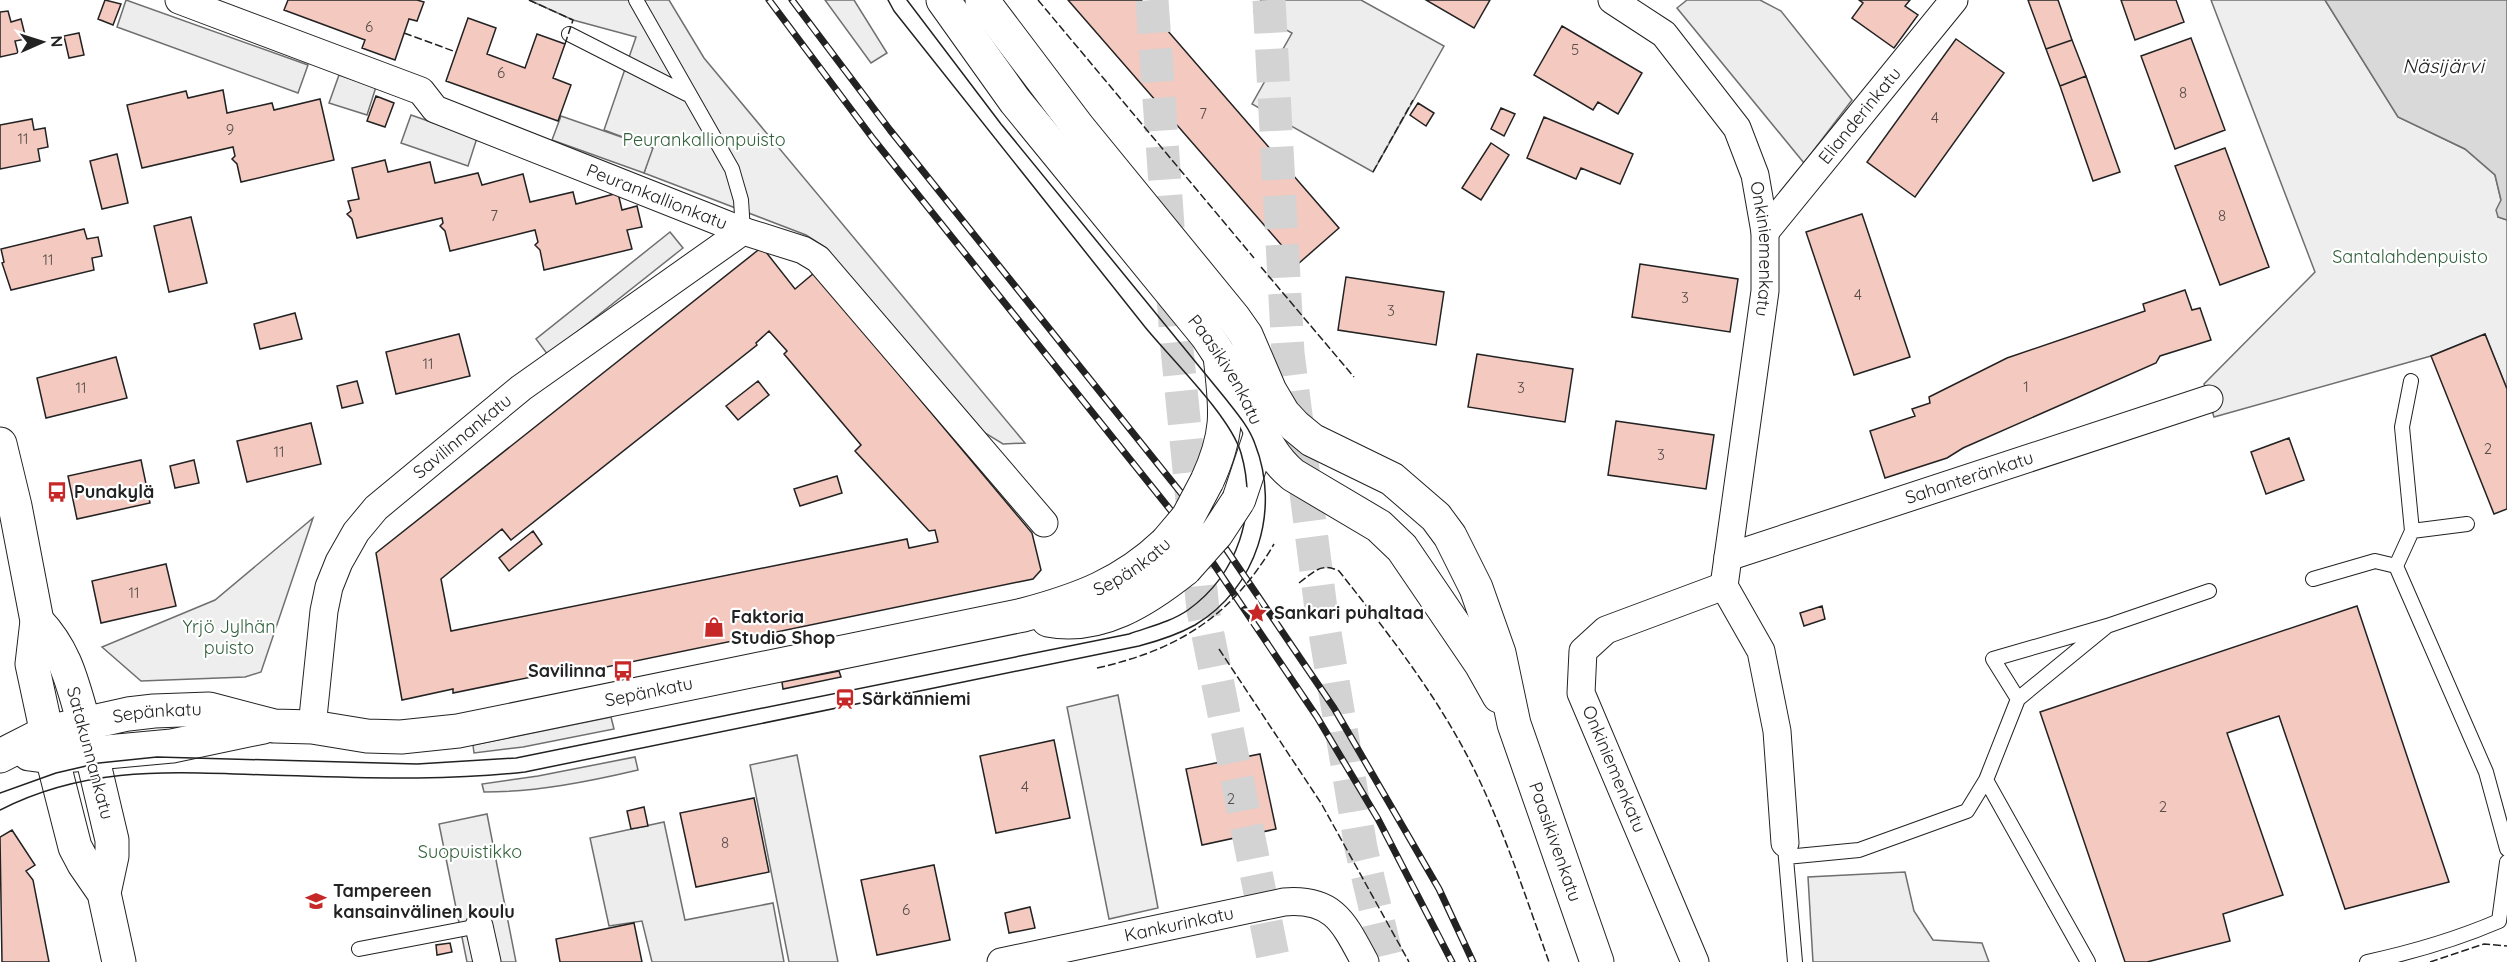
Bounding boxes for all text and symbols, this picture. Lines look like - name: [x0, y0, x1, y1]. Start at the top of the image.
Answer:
- north arrow: [12, 12, 72, 72]
- house number: 6: [365, 17, 373, 36]
- text: N: [47, 35, 67, 48]
- house number: 5: [1571, 40, 1579, 59]
- water label: Näsijärvi: [2402, 53, 2486, 78]
- street label: Elianderinkatu: [1813, 62, 1906, 169]
- house number: 6: [497, 63, 505, 82]
- house number: 8: [2179, 83, 2187, 102]
- house number: 7: [1199, 104, 1207, 123]
- house number: 4: [1931, 108, 1939, 127]
- house number: 9: [226, 120, 234, 139]
- park label: Peurankallionpuisto: [622, 128, 786, 151]
- house number: 11: [17, 129, 29, 148]
- street label: Peurankallionkatu: [583, 158, 731, 235]
- street label: Onkiniemenkatu: [1745, 179, 1777, 318]
- house number: 7: [490, 206, 498, 225]
- house number: 8: [2218, 206, 2226, 225]
- park label: Santalahdenpuisto: [2332, 245, 2488, 268]
- house number: 11: [42, 250, 54, 269]
- house number: 4: [1854, 285, 1862, 304]
- house number: 3: [1681, 288, 1689, 307]
- house number: 3: [1387, 301, 1395, 320]
- street label: Paasikivenkatu: [1183, 310, 1268, 428]
- house number: 11: [422, 354, 434, 373]
- house number: 1: [2023, 377, 2029, 396]
- house number: 11: [75, 378, 87, 397]
- house number: 3: [1517, 378, 1525, 397]
- street label: Savilinnankatu: [408, 389, 516, 484]
- house number: 2: [2484, 439, 2492, 458]
- house number: 11: [273, 442, 285, 461]
- house number: 3: [1657, 445, 1665, 464]
- street label: Sahanteränkatu: [1902, 445, 2036, 509]
- bus stop icon: Punakylä: [45, 480, 69, 504]
- place label: Punakylä: [74, 480, 154, 503]
- street label: Sepänkatu: [1089, 532, 1175, 601]
- house number: 11: [128, 583, 140, 602]
- place icon: Sankari puhaltaa: [1245, 601, 1269, 625]
- place label: Sankari puhaltaa: [1274, 601, 1424, 624]
- place label: Faktoria Studio Shop: [731, 605, 835, 649]
- park label: Yrjö Jylhän puisto: [182, 615, 276, 659]
- shop icon: Faktoria Studio Shop: [702, 615, 726, 639]
- place label: Savilinna: [528, 659, 606, 682]
- bus stop icon: Savilinna: [611, 659, 635, 683]
- street label: Sepänkatu: [603, 671, 695, 712]
- street label: Satakunnankatu: [62, 684, 119, 822]
- station icon: Särkänniemi: [833, 687, 857, 711]
- place label: Särkänniemi: [862, 687, 971, 710]
- street label: Sepänkatu: [110, 697, 202, 728]
- street label: Onkiniemenkatu: [1577, 702, 1652, 836]
- house number: 4: [1021, 777, 1029, 796]
- street label: Paasikivenkatu: [1524, 779, 1587, 905]
- house number: 2: [1227, 789, 1235, 808]
- house number: 2: [2159, 797, 2167, 816]
- house number: 8: [721, 833, 729, 852]
- park label: Suopuistikko: [418, 840, 522, 863]
- place label: Tampereen kansainvälinen koulu: [333, 879, 515, 923]
- school or university icon: Tampereen kansainvälinen koulu: [304, 889, 328, 913]
- house number: 6: [902, 900, 910, 919]
- street label: Kankurinkatu: [1122, 901, 1236, 947]

